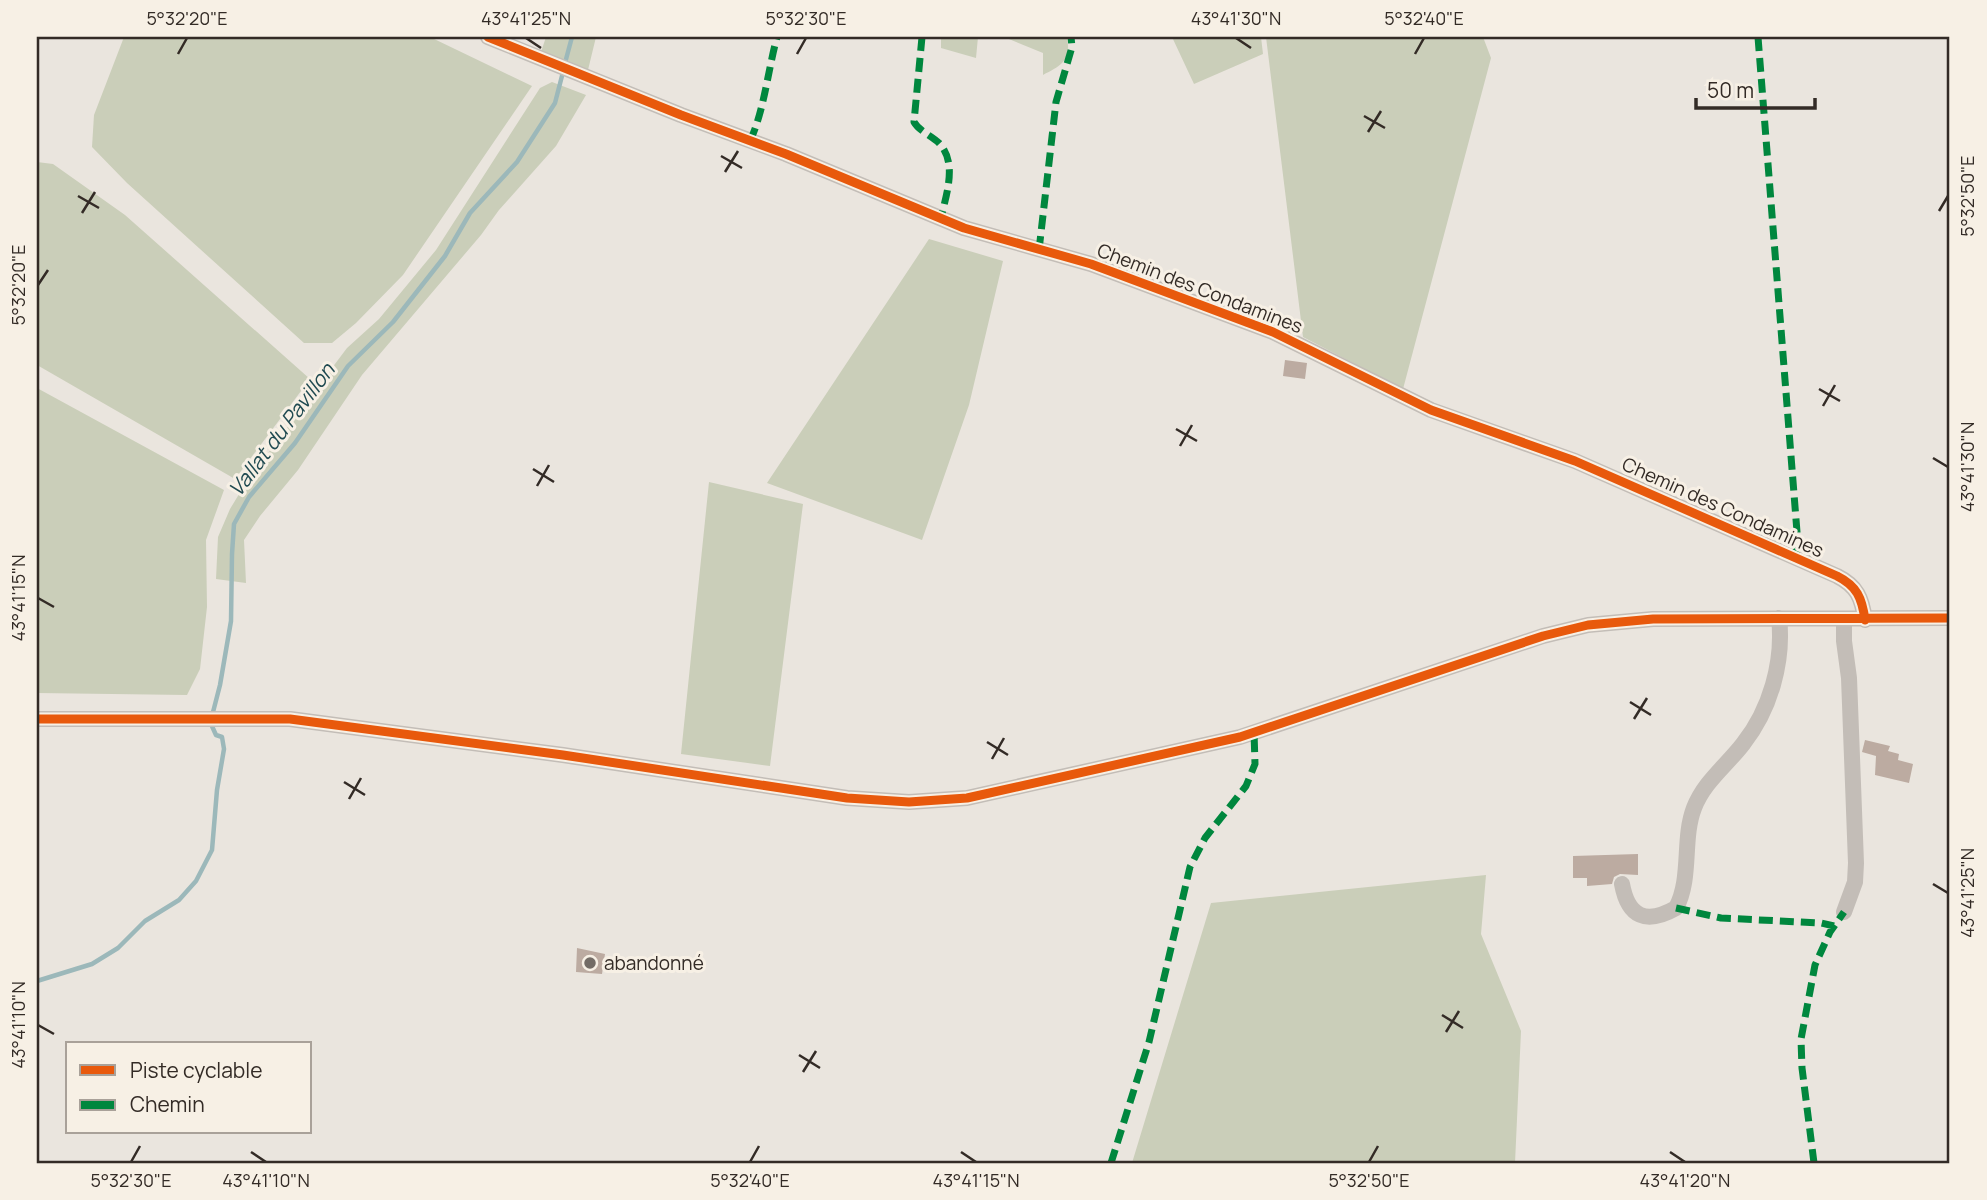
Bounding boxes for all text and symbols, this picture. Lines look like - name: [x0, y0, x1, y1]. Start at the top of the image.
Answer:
- text: 5°32'20"E: [146, 6, 228, 30]
- text: 43°41'25"N: [481, 6, 571, 30]
- text: 5°32'30"E: [766, 6, 846, 30]
- text: 43°41'30"N: [1191, 6, 1281, 30]
- text: 5°32'40"E: [1384, 6, 1464, 30]
- scale bar: [1696, 66, 1815, 110]
- text: 50 m: [1707, 76, 1754, 104]
- text: 5°32'50"E: [1955, 155, 1979, 237]
- street label: Chemin des Condamines: [1093, 237, 1307, 339]
- text: 5°32'20"E: [6, 244, 30, 326]
- water label: Vallat du Pavillon: [222, 356, 342, 502]
- text: 43°41'30"N: [1955, 422, 1979, 512]
- street label: Chemin des Condamines: [1618, 451, 1828, 563]
- text: 43°41'15"N: [6, 555, 30, 641]
- text: 43°41'25"N: [1955, 848, 1979, 938]
- place label: abandonné: [604, 950, 704, 976]
- marker: abandonné: [582, 955, 598, 971]
- text: 43°41'10"N: [6, 981, 30, 1069]
- legend: [66, 1042, 312, 1134]
- text: Piste cyclable: [130, 1056, 262, 1084]
- text: Chemin: [130, 1090, 205, 1118]
- text: 5°32'30"E: [91, 1168, 171, 1192]
- text: 43°41'10"N: [222, 1168, 310, 1192]
- text: 5°32'40"E: [710, 1168, 790, 1192]
- text: 43°41'15"N: [933, 1168, 1019, 1192]
- text: 5°32'50"E: [1328, 1168, 1410, 1192]
- text: 43°41'20"N: [1640, 1168, 1730, 1192]

